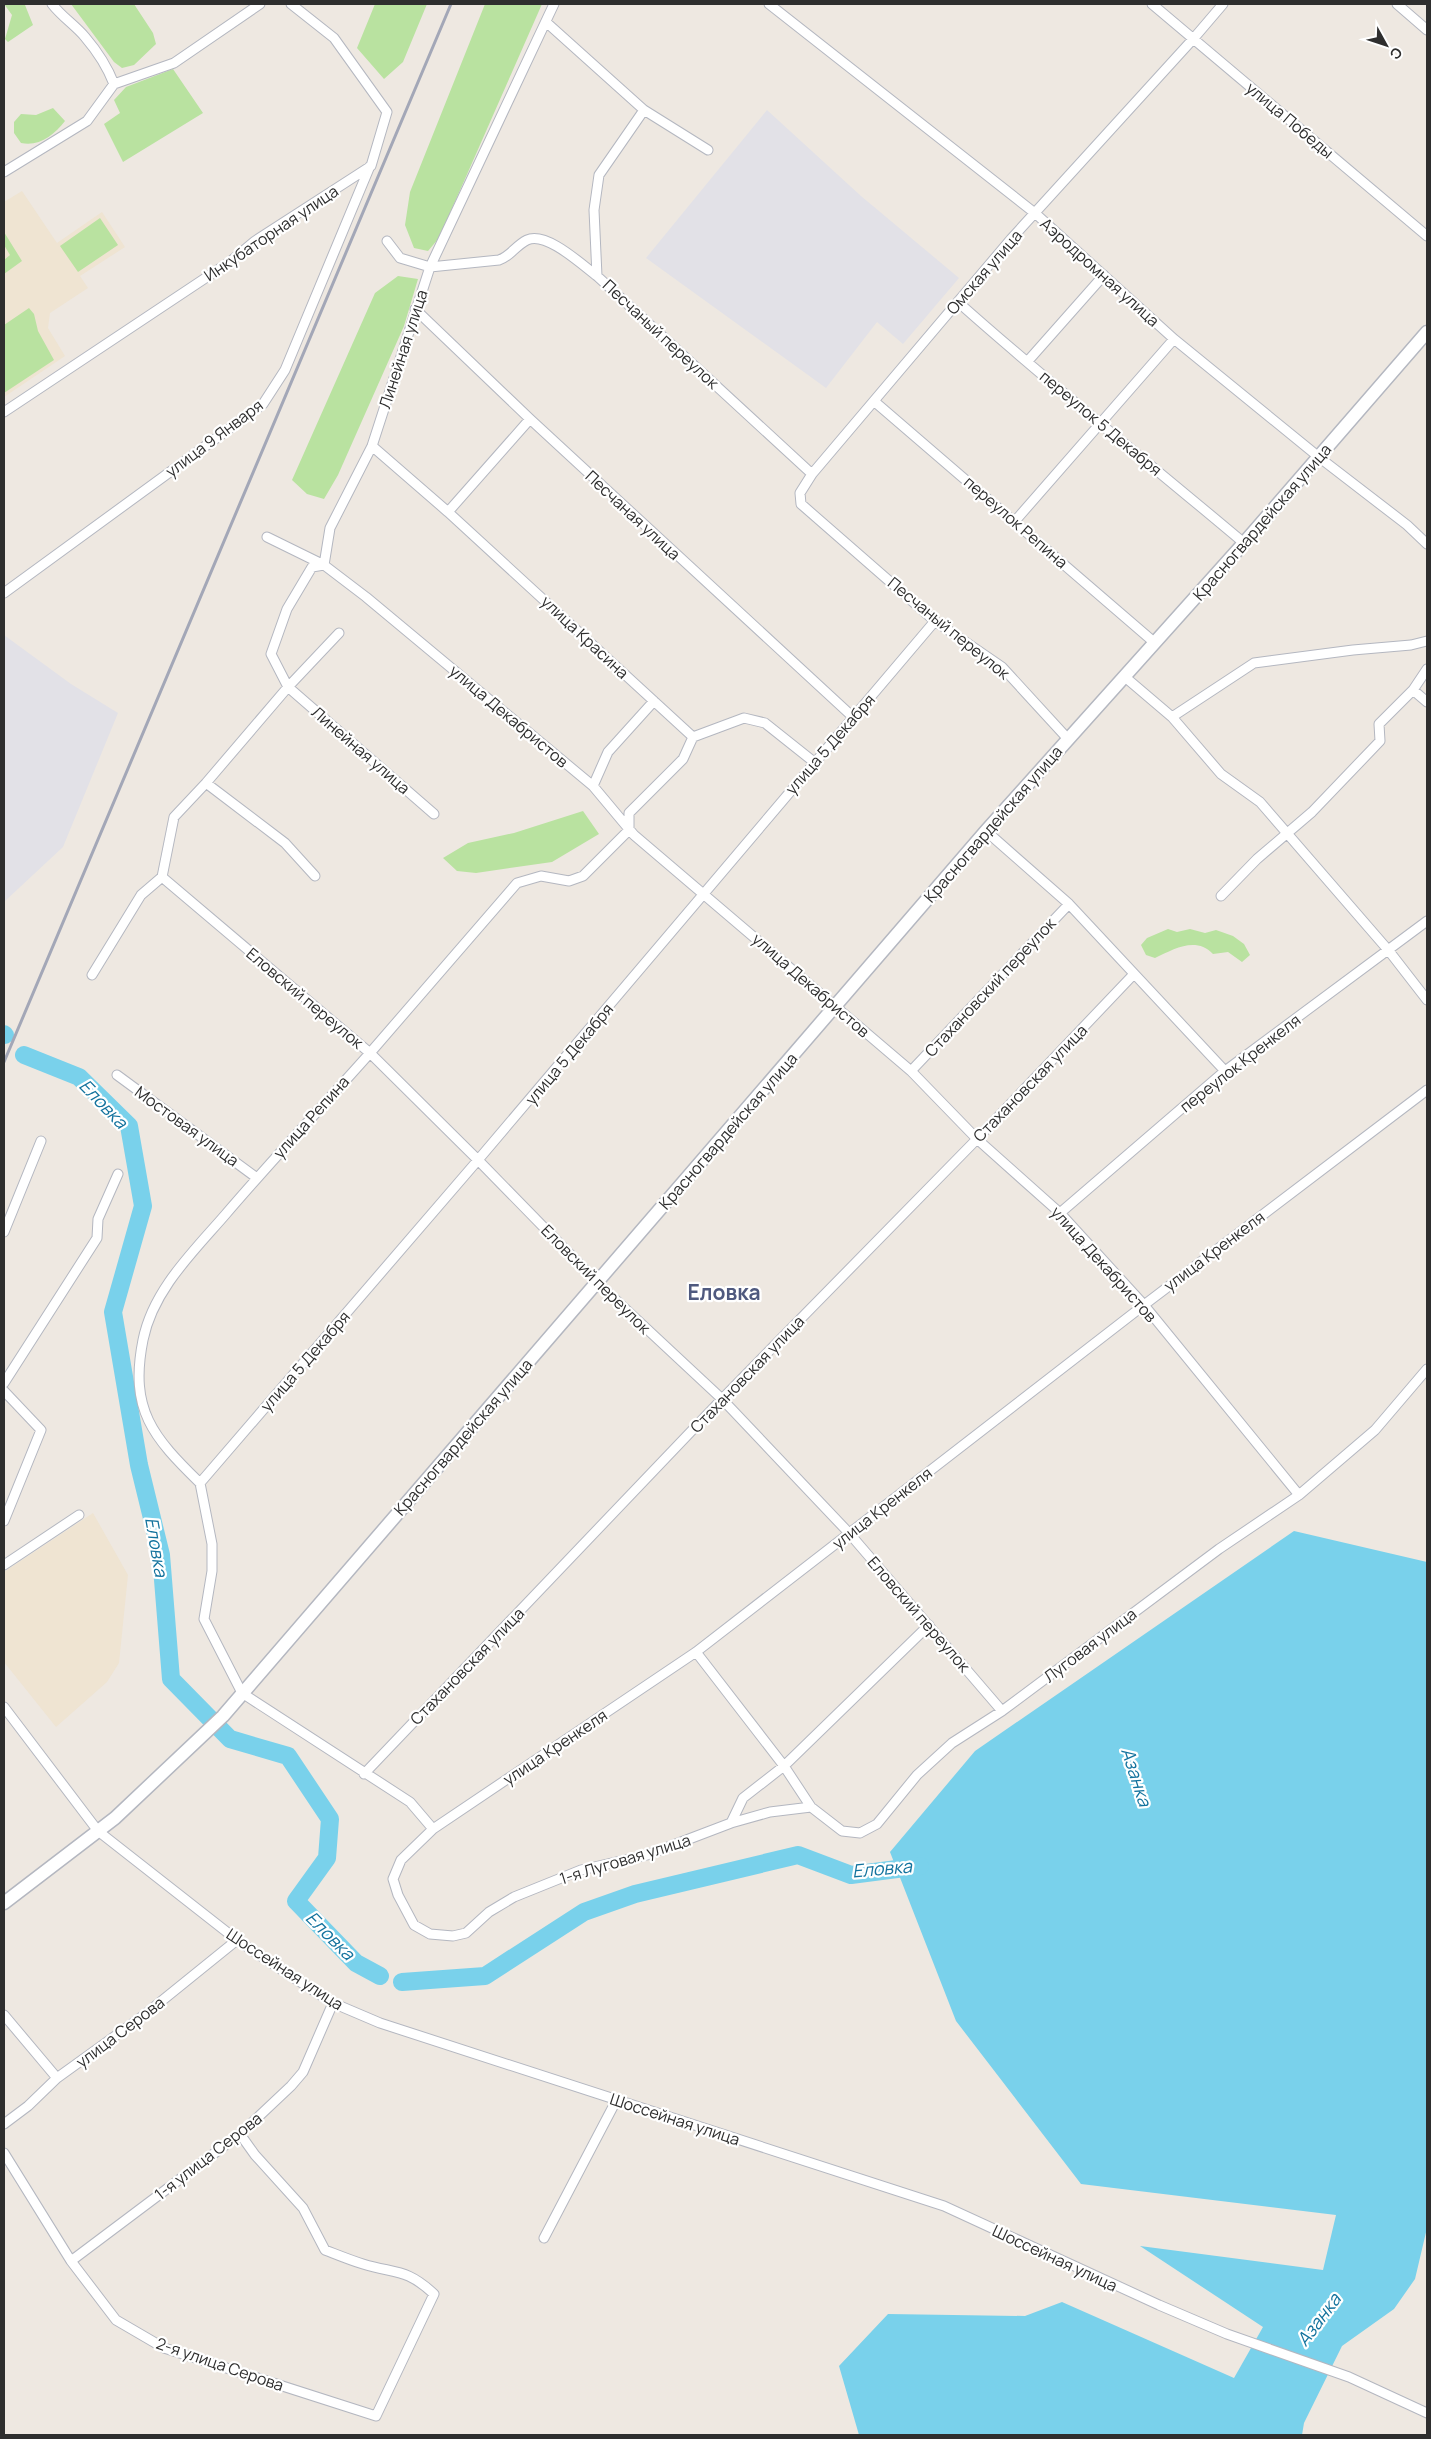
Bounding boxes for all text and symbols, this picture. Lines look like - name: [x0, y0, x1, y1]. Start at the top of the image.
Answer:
- north arrow: [1361, 20, 1411, 70]
- text: С: [1386, 44, 1407, 64]
- street label: улица Победы: [1242, 77, 1338, 163]
- street label: Инкубаторная улица: [200, 180, 342, 286]
- street label: Аэродромная улица: [1036, 213, 1164, 331]
- street label: Омская улица: [941, 225, 1027, 319]
- street label: Песчаный переулок: [598, 274, 725, 394]
- street label: Линейная улица: [373, 287, 433, 411]
- street label: переулок 5 Декабря: [1035, 365, 1167, 481]
- street label: улица 9 Января: [161, 394, 267, 482]
- street label: Красногвардейская улица: [1188, 439, 1336, 605]
- street label: Песчаная улица: [581, 465, 685, 565]
- street label: переулок Репина: [959, 471, 1073, 573]
- street label: Песчаный переулок: [883, 572, 1015, 685]
- street label: улица Красина: [536, 591, 634, 683]
- street label: улица Декабристов: [445, 660, 573, 773]
- street label: улица 5 Декабря: [780, 689, 880, 799]
- street label: Линейная улица: [307, 701, 415, 799]
- street label: Красногвардейская улица: [919, 741, 1067, 907]
- street label: Стахановский переулок: [920, 912, 1061, 1061]
- street label: улица Декабристов: [748, 928, 875, 1042]
- street label: Еловский переулок: [242, 943, 369, 1054]
- street label: улица 5 Декабря: [520, 998, 618, 1110]
- street label: переулок Кренкеля: [1175, 1009, 1305, 1117]
- street label: Стахановская улица: [968, 1019, 1092, 1147]
- street label: Красногвардейская улица: [654, 1048, 802, 1214]
- street label: улица Репина: [268, 1071, 354, 1163]
- water label: Еловка: [74, 1073, 134, 1134]
- street label: Мостовая улица: [131, 1081, 243, 1171]
- street label: улица Декабристов: [1046, 1201, 1162, 1327]
- street label: улица Кренкеля: [1159, 1206, 1269, 1296]
- street label: Еловский переулок: [536, 1219, 656, 1339]
- district label: Еловка: [687, 1278, 761, 1306]
- street label: улица 5 Декабря: [255, 1306, 355, 1416]
- street label: Стахановская улица: [685, 1310, 809, 1438]
- street label: Красногвардейская улица: [389, 1354, 537, 1520]
- street label: улица Кренкеля: [827, 1462, 937, 1554]
- water label: Еловка: [140, 1515, 174, 1579]
- street label: Еловский переулок: [863, 1552, 976, 1677]
- street label: Стахановская улица: [405, 1602, 529, 1730]
- street label: Луговая улица: [1039, 1603, 1141, 1687]
- street label: улица Кренкеля: [499, 1704, 611, 1790]
- water label: Азанка: [1116, 1744, 1158, 1810]
- street label: 1-я Луговая улица: [557, 1829, 693, 1889]
- water label: Еловка: [851, 1853, 914, 1883]
- water label: Еловка: [301, 1906, 361, 1966]
- street label: Шоссейная улица: [222, 1923, 348, 2015]
- street label: улица Серова: [71, 1991, 169, 2073]
- street label: Шоссейная улица: [607, 2088, 743, 2150]
- street label: 1-я улица Серова: [150, 2107, 266, 2205]
- street label: Шоссейная улица: [989, 2219, 1121, 2297]
- water label: Азанка: [1291, 2287, 1346, 2351]
- street label: 2-я улица Серова: [153, 2332, 287, 2396]

